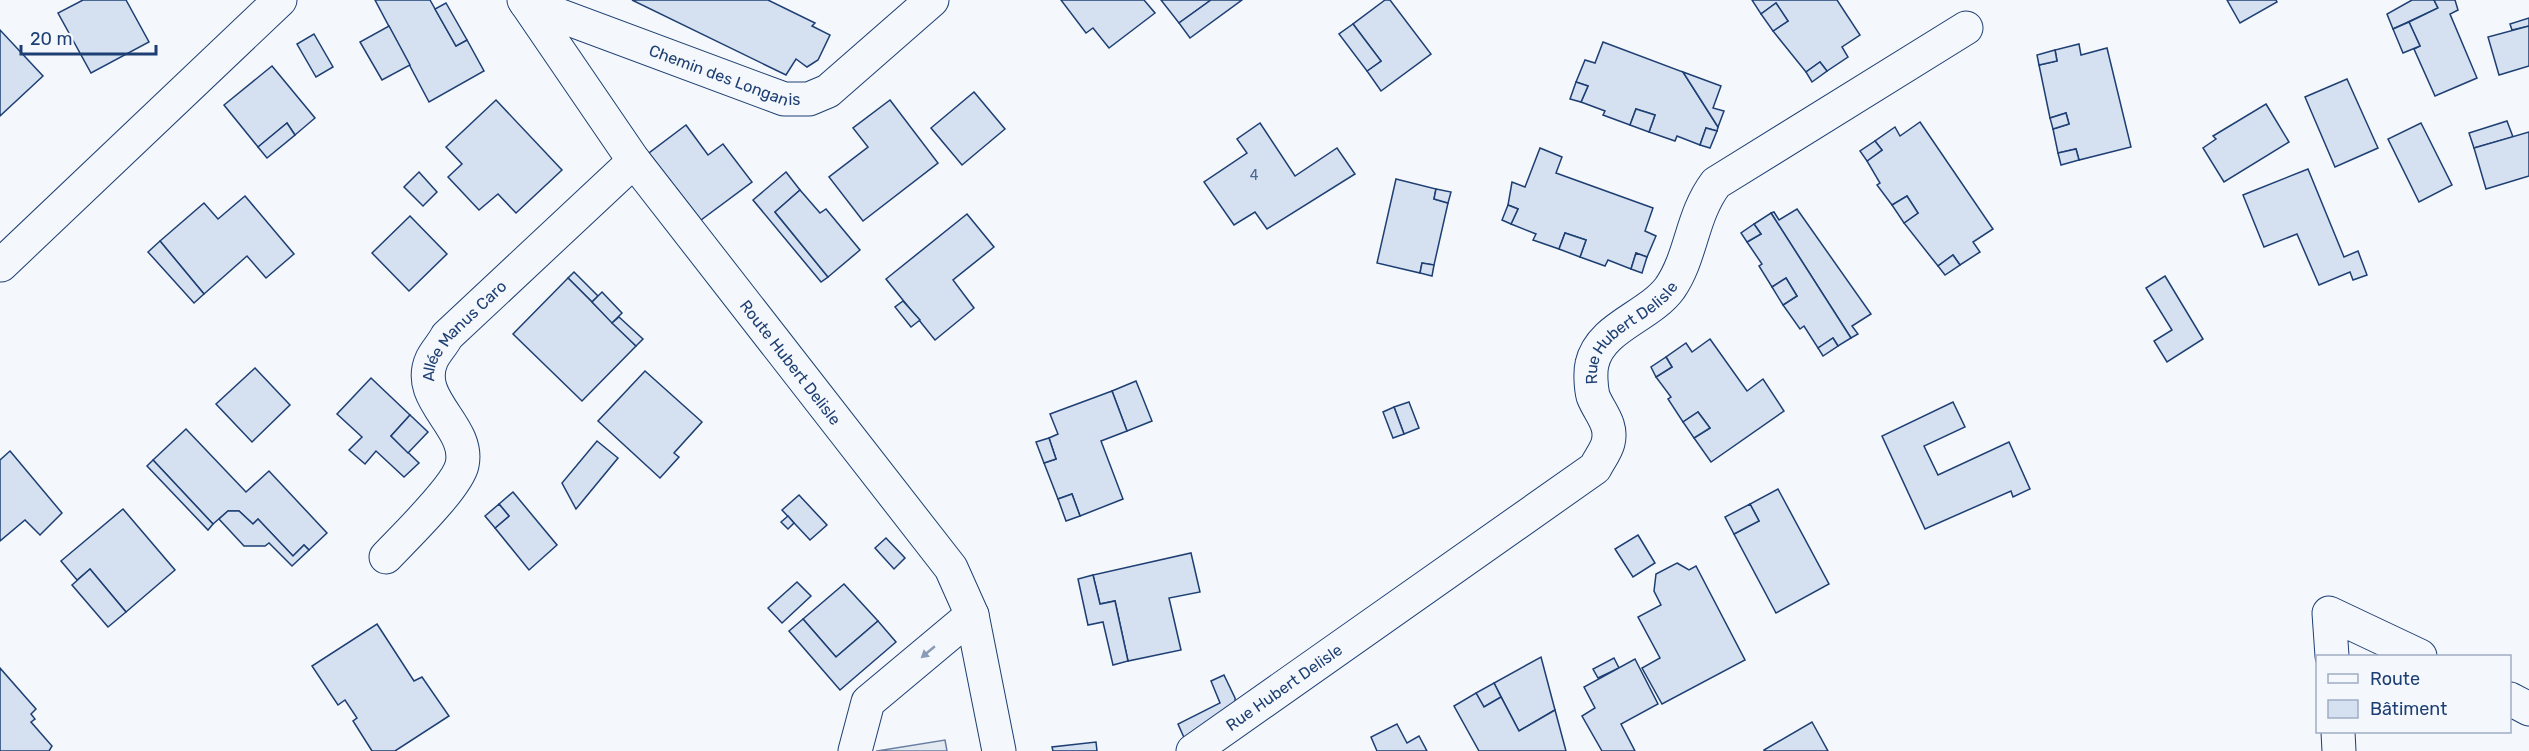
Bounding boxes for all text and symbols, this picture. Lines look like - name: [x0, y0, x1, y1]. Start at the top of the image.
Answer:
- scale bar: [21, 18, 156, 56]
- text: 20 m: [30, 28, 72, 50]
- street label: Chemin des Longanis: [646, 41, 801, 110]
- house number: 4: [1250, 167, 1259, 184]
- street label: Allée Manus Caro: [419, 277, 510, 382]
- street label: Rue Hubert Delisle: [1582, 278, 1682, 385]
- street label: Route Hubert Delisle: [736, 296, 845, 429]
- street label: Rue Hubert Delisle: [1222, 640, 1346, 735]
- one-way arrow: [920, 646, 935, 658]
- legend: [2316, 655, 2511, 733]
- text: Route: [2370, 668, 2420, 690]
- text: Bâtiment: [2370, 698, 2447, 720]

